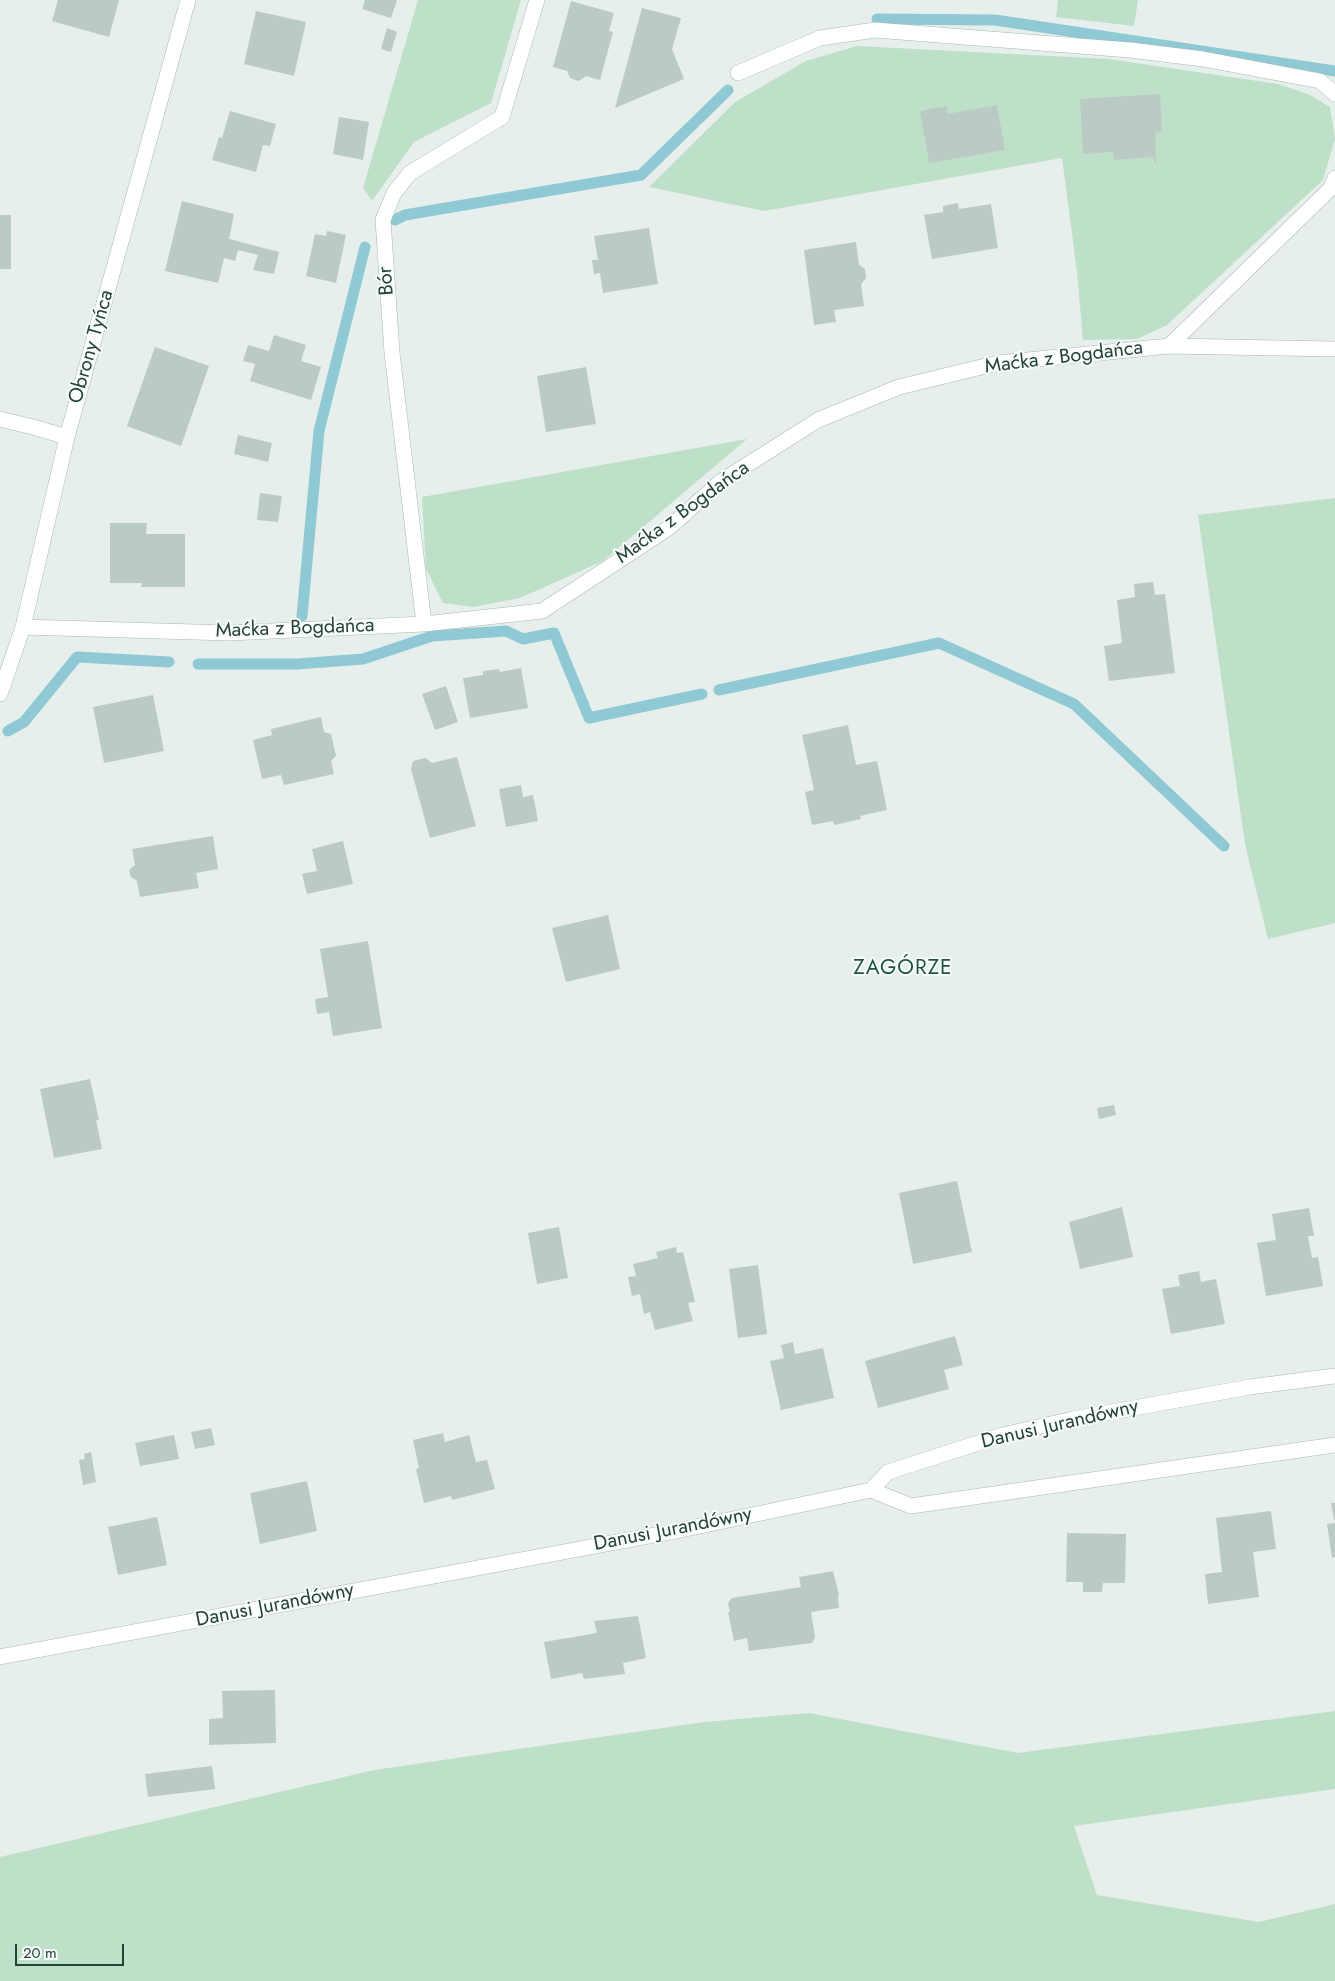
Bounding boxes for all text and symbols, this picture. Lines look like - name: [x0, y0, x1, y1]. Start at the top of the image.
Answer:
- street label: Bór: [374, 266, 400, 296]
- street label: Obrony Tyńca: [64, 287, 120, 407]
- street label: Maćka z Bogdańca: [984, 336, 1144, 380]
- street label: Maćka z Bogdańca: [612, 457, 754, 569]
- street label: Maćka z Bogdańca: [215, 614, 375, 644]
- district label: ZAGÓRZE: [852, 956, 954, 982]
- street label: Danusi Jurandówny: [979, 1395, 1141, 1455]
- street label: Danusi Jurandówny: [592, 1503, 754, 1557]
- street label: Danusi Jurandówny: [194, 1579, 356, 1633]
- scale bar: [18, 1934, 126, 1966]
- text: 20 m: [23, 1942, 57, 1964]

